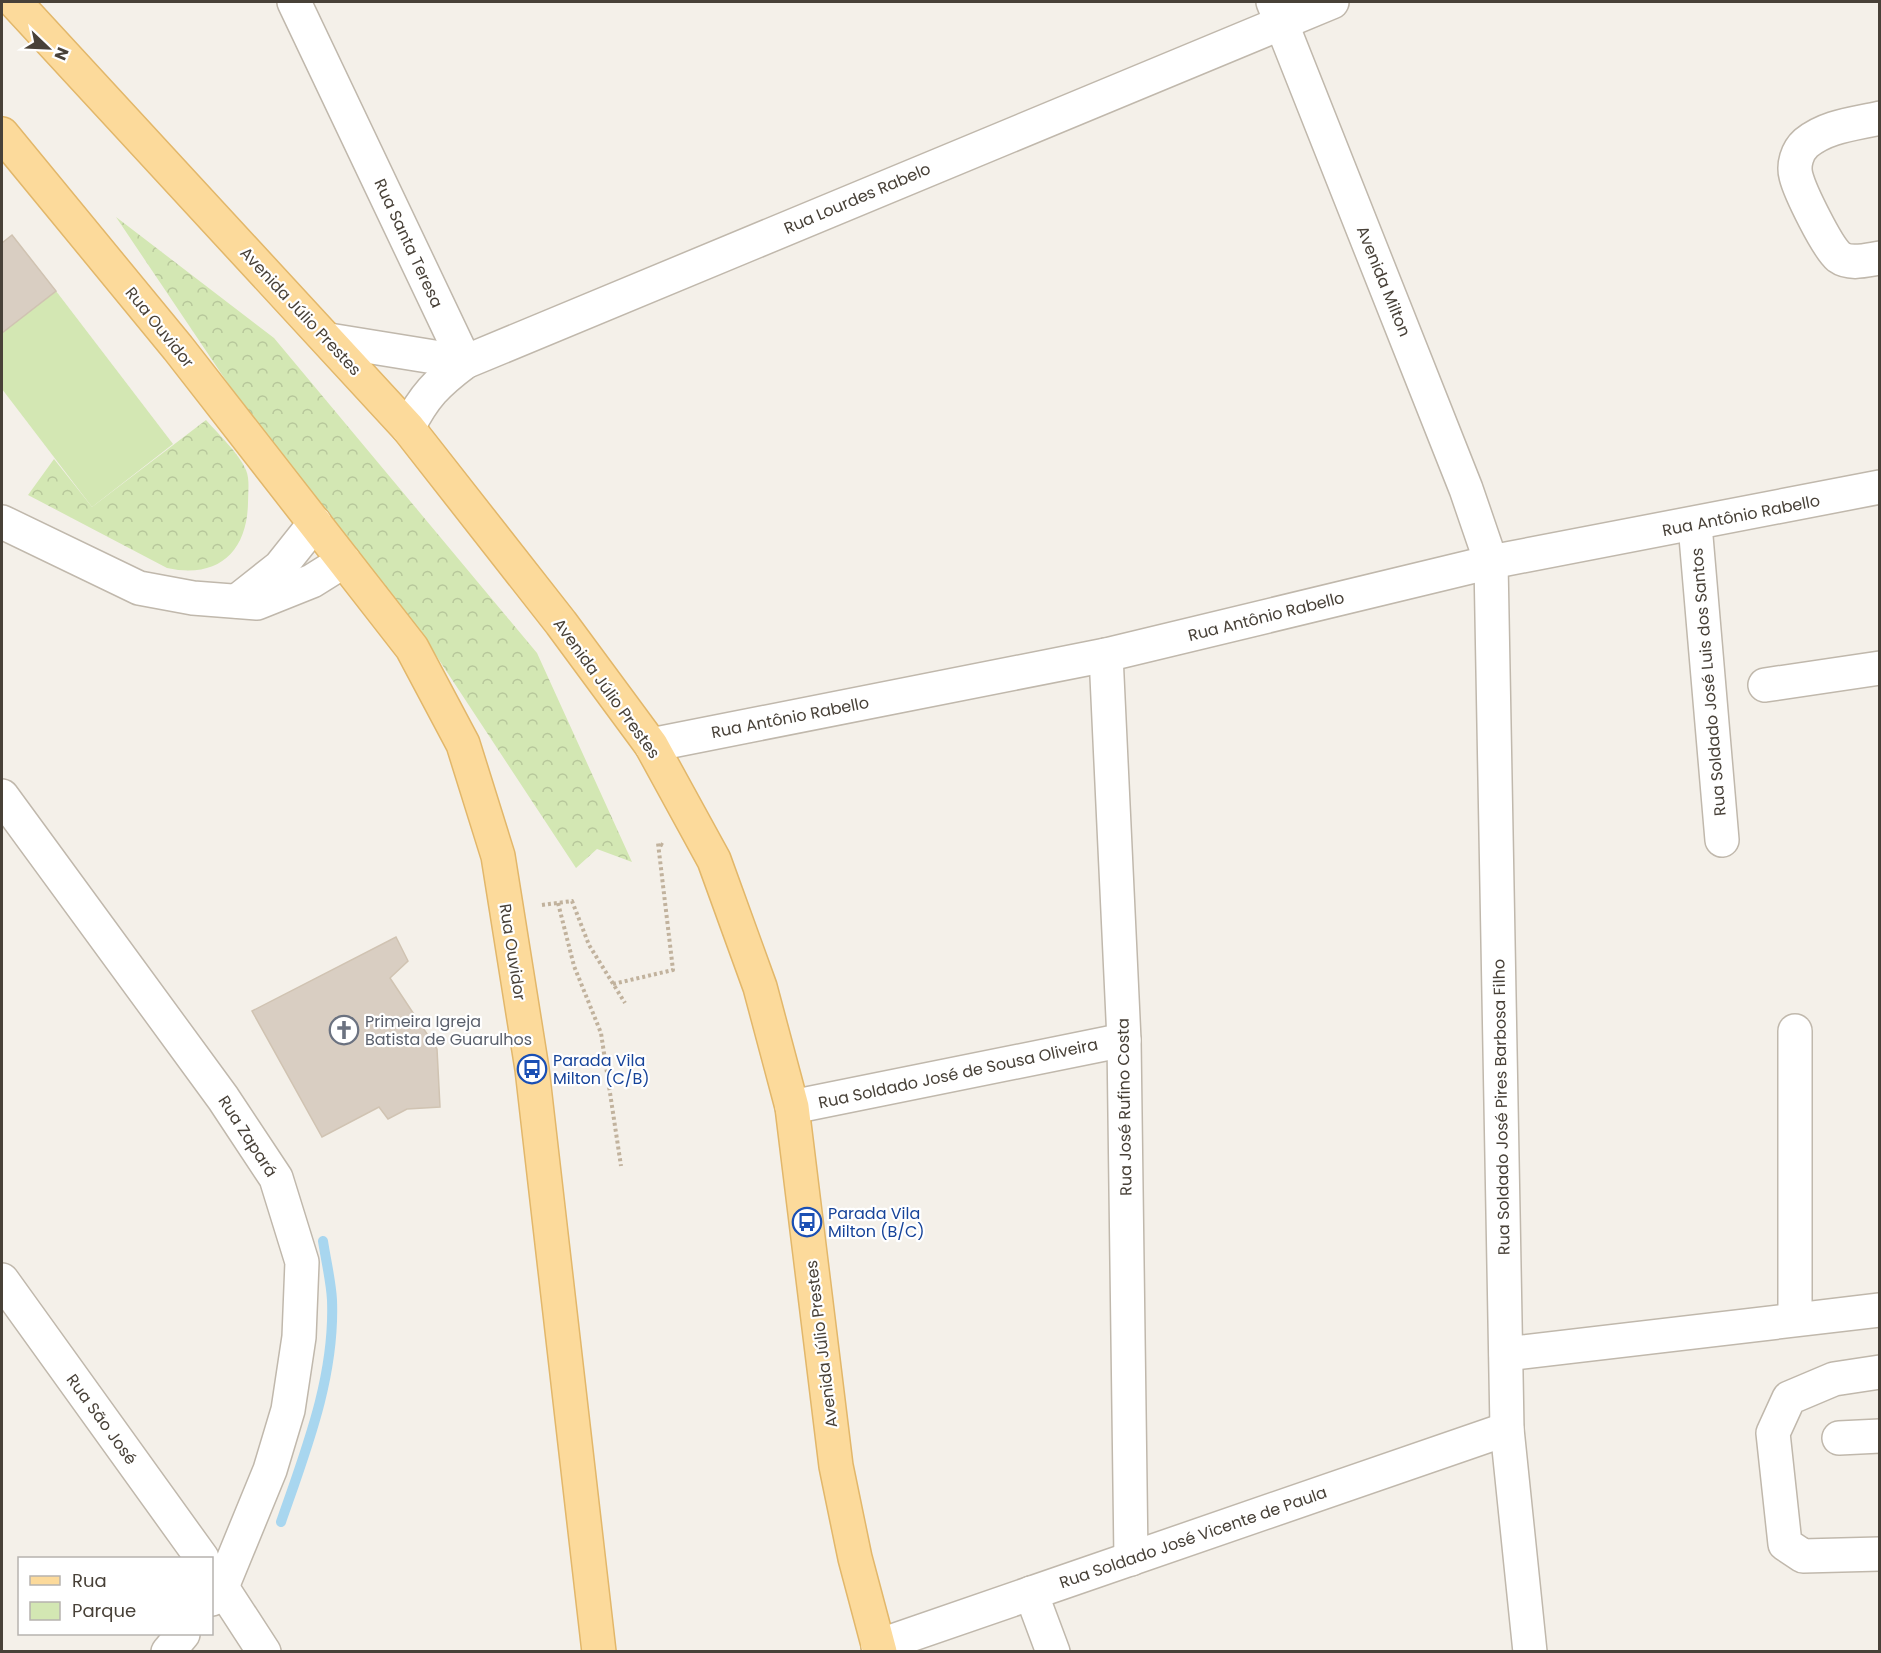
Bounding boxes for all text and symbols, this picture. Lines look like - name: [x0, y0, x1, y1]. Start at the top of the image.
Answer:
- north arrow: [18, 18, 78, 78]
- text: N: [48, 44, 74, 64]
- street label: Rua Lourdes Rabelo: [780, 157, 934, 240]
- street label: Rua Santa Teresa: [369, 175, 449, 312]
- street label: Avenida Milton: [1351, 222, 1416, 340]
- street label: Avenida Júlio Prestes: [235, 242, 366, 381]
- street label: Rua Ouvidor: [120, 282, 199, 373]
- street label: Rua Antônio Rabello: [1660, 489, 1822, 542]
- street label: Rua Soldado José Luis dos Santos: [1685, 547, 1732, 817]
- street label: Rua Antônio Rabello: [1186, 586, 1347, 647]
- street label: Avenida Júlio Prestes: [548, 613, 665, 763]
- street label: Rua Antônio Rabello: [709, 691, 871, 744]
- street label: Rua Ouvidor: [493, 902, 532, 1002]
- street label: Rua Soldado José Pires Barbosa Filho: [1487, 959, 1516, 1255]
- place label: Primeira Igreja Batista de Guarulhos: [365, 1010, 532, 1051]
- church icon: Primeira Igreja Batista de Guarulhos: [328, 1014, 360, 1046]
- street label: Rua José Rufino Costa: [1111, 1018, 1138, 1196]
- street label: Rua Soldado José de Sousa Oliveira: [816, 1033, 1100, 1114]
- place label: Parada Vila Milton (C/B): [553, 1049, 650, 1090]
- bus stop icon: Parada Vila Milton (C/B): [516, 1053, 548, 1085]
- street label: Rua Zapará: [213, 1091, 283, 1182]
- place label: Parada Vila Milton (B/C): [828, 1202, 925, 1243]
- bus stop icon: Parada Vila Milton (B/C): [791, 1206, 823, 1238]
- street label: Avenida Júlio Prestes: [800, 1259, 843, 1429]
- street label: Rua São José: [61, 1369, 142, 1469]
- street label: Rua Soldado José Vicente de Paula: [1056, 1481, 1330, 1594]
- legend: [18, 1557, 213, 1635]
- text: Rua: [72, 1568, 107, 1593]
- text: Parque: [72, 1598, 136, 1623]

